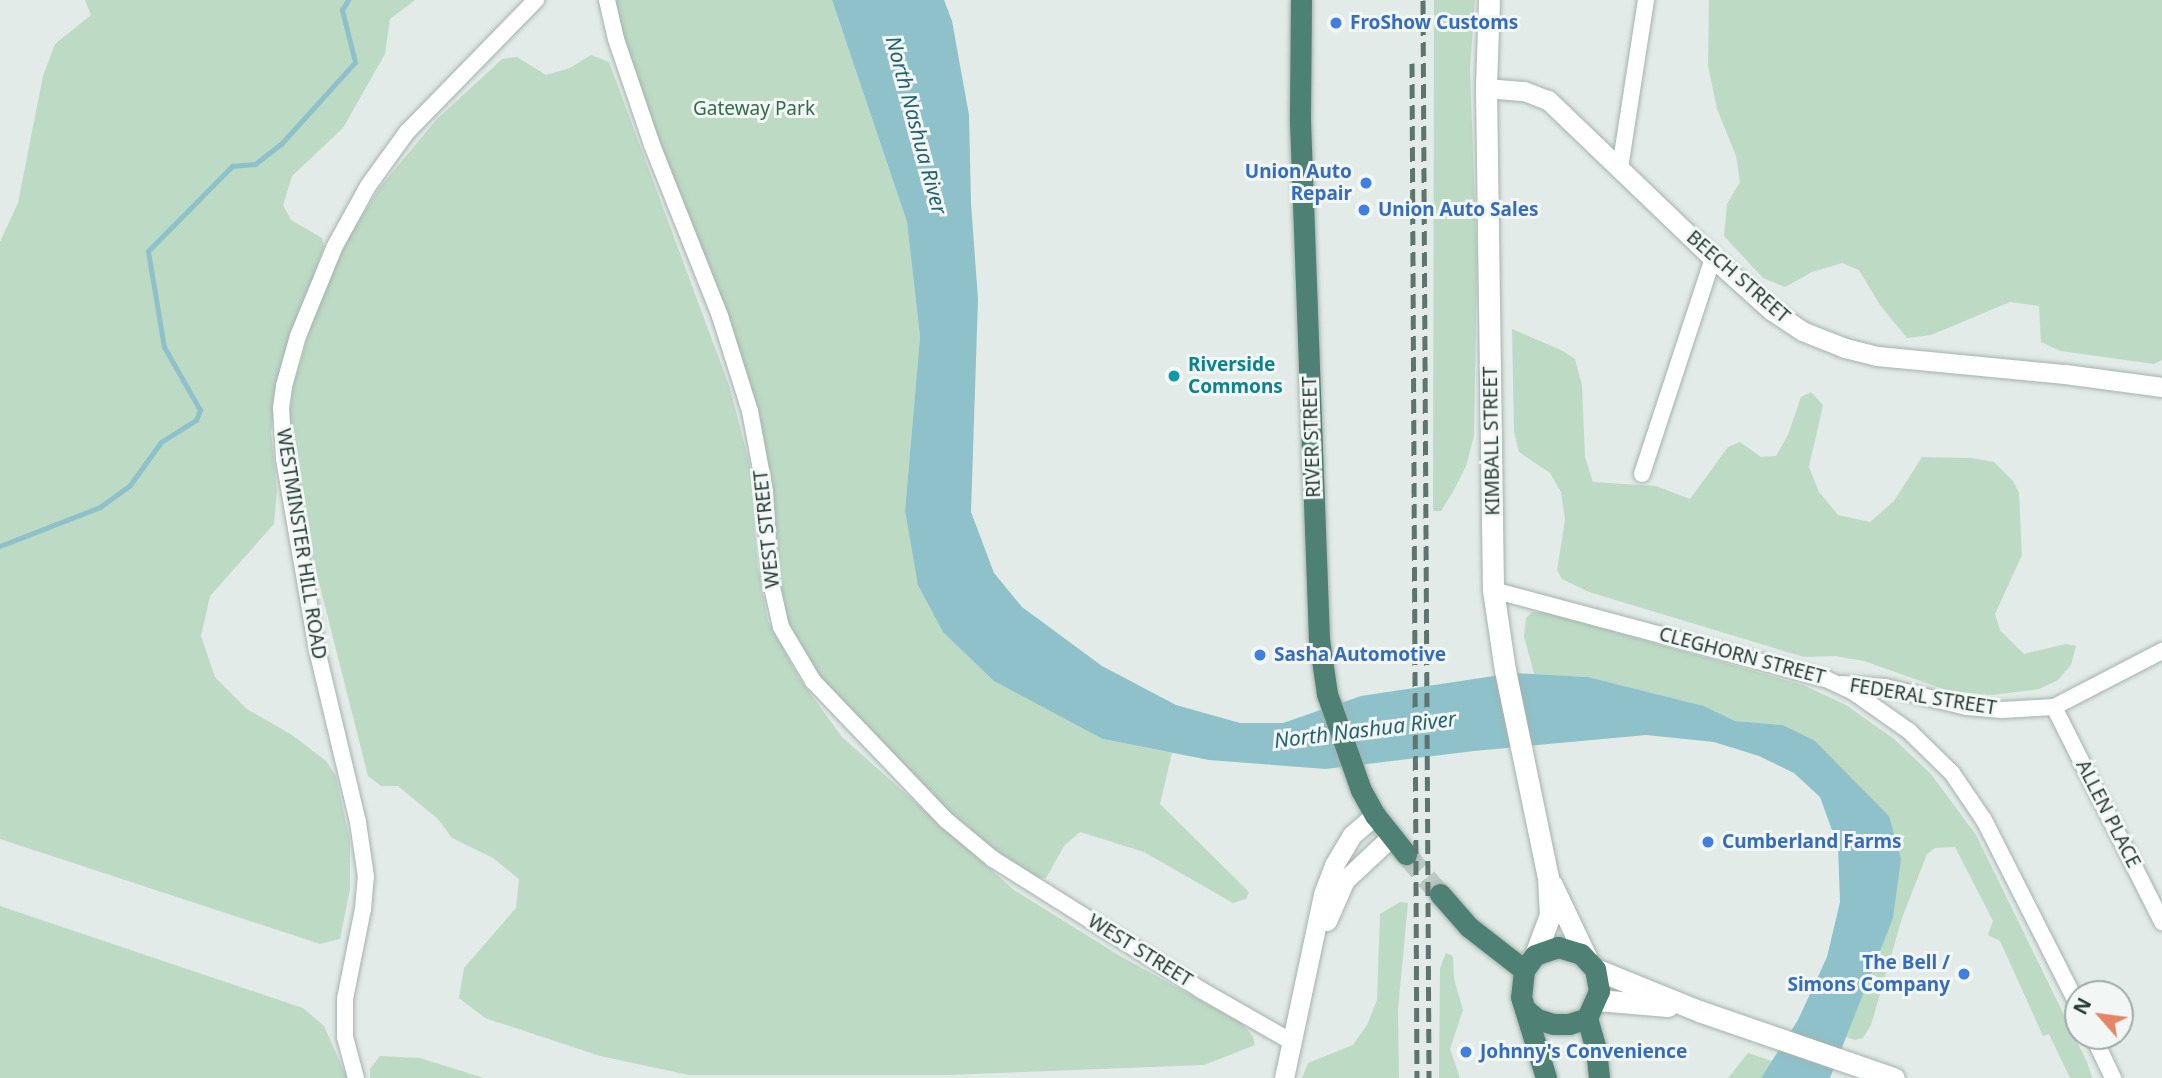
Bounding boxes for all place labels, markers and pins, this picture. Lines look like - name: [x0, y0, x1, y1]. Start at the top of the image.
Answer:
- place label: FroShow Customs: [1350, 12, 1518, 34]
- marker: FroShow Customs: [1328, 15, 1344, 31]
- place label: Union Auto Repair: [1245, 161, 1352, 205]
- marker: Union Auto Repair: [1358, 175, 1374, 191]
- place label: Union Auto Sales: [1378, 199, 1539, 221]
- marker: Union Auto Sales: [1356, 202, 1372, 218]
- place label: Riverside Commons: [1188, 354, 1283, 398]
- marker: Riverside Commons: [1166, 368, 1182, 384]
- place label: Sasha Automotive: [1274, 644, 1446, 666]
- marker: Sasha Automotive: [1252, 647, 1268, 663]
- place label: Cumberland Farms: [1722, 831, 1902, 853]
- marker: Cumberland Farms: [1700, 834, 1716, 850]
- place label: The Bell / Simons Company: [1787, 952, 1950, 996]
- marker: The Bell / Simons Company: [1956, 966, 1972, 982]
- place label: Johnny's Convenience: [1480, 1041, 1687, 1063]
- marker: Johnny's Convenience: [1458, 1044, 1474, 1060]

